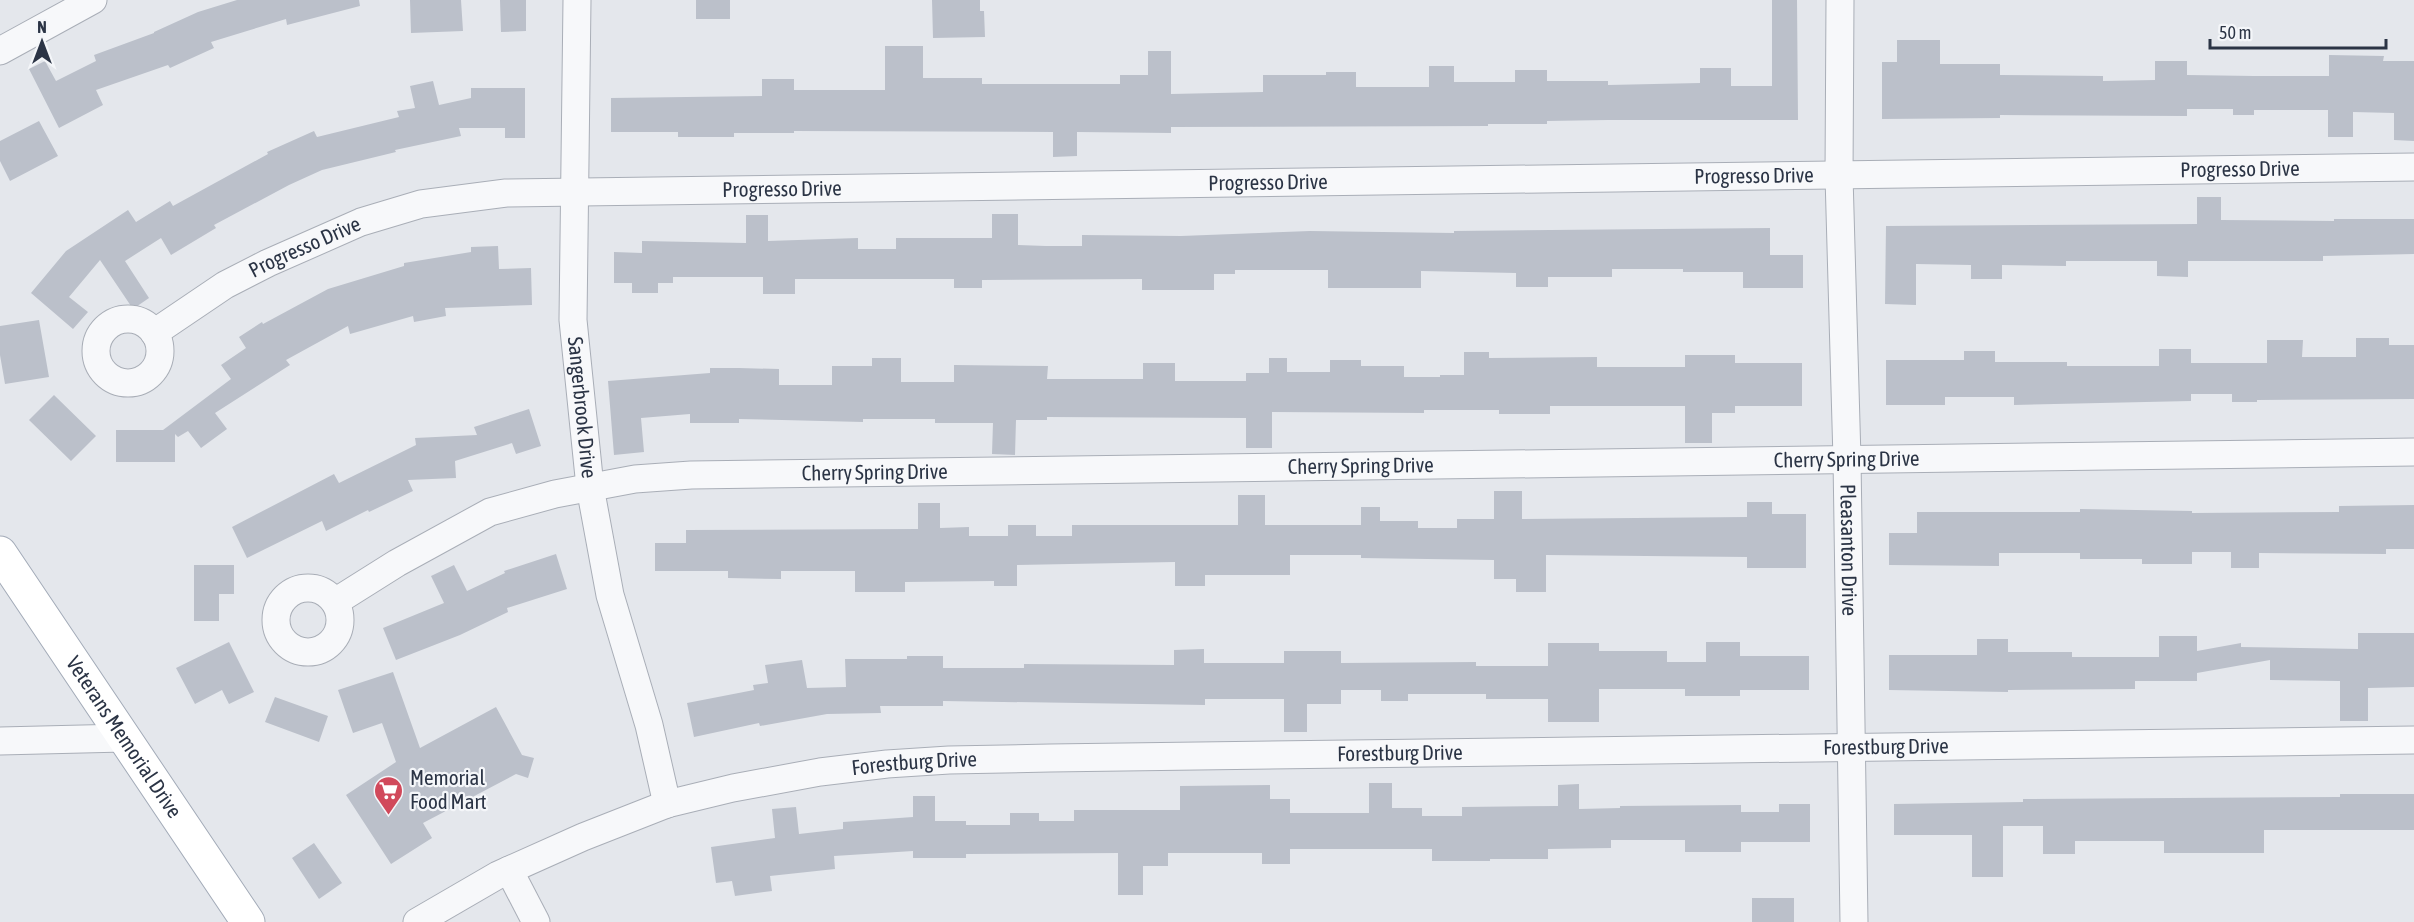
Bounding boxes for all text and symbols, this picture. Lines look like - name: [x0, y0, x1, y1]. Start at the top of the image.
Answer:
- north arrow: [12, 12, 72, 72]
- scale bar: [2210, 12, 2386, 50]
- text: N: [37, 18, 47, 36]
- text: 50 m: [2219, 22, 2251, 43]
- street label: Progresso Drive: [2180, 156, 2300, 181]
- street label: Progresso Drive: [1694, 162, 1814, 188]
- street label: Progresso Drive: [1208, 169, 1328, 194]
- street label: Progresso Drive: [722, 175, 842, 201]
- street label: Progresso Drive: [244, 211, 364, 282]
- street label: Sangerbrook Drive: [564, 336, 602, 479]
- street label: Cherry Spring Drive: [1773, 446, 1920, 472]
- street label: Cherry Spring Drive: [1288, 452, 1434, 478]
- street label: Cherry Spring Drive: [802, 459, 948, 485]
- street label: Pleasanton Drive: [1836, 484, 1862, 616]
- street label: Veterans Memorial Drive: [62, 651, 187, 822]
- street label: Forestburg Drive: [1823, 733, 1949, 759]
- street label: Forestburg Drive: [1337, 740, 1463, 765]
- street label: Forestburg Drive: [850, 746, 977, 779]
- place label: Memorial Food Mart: [410, 765, 486, 813]
- supermarket icon: Memorial Food Mart: [373, 774, 405, 816]

